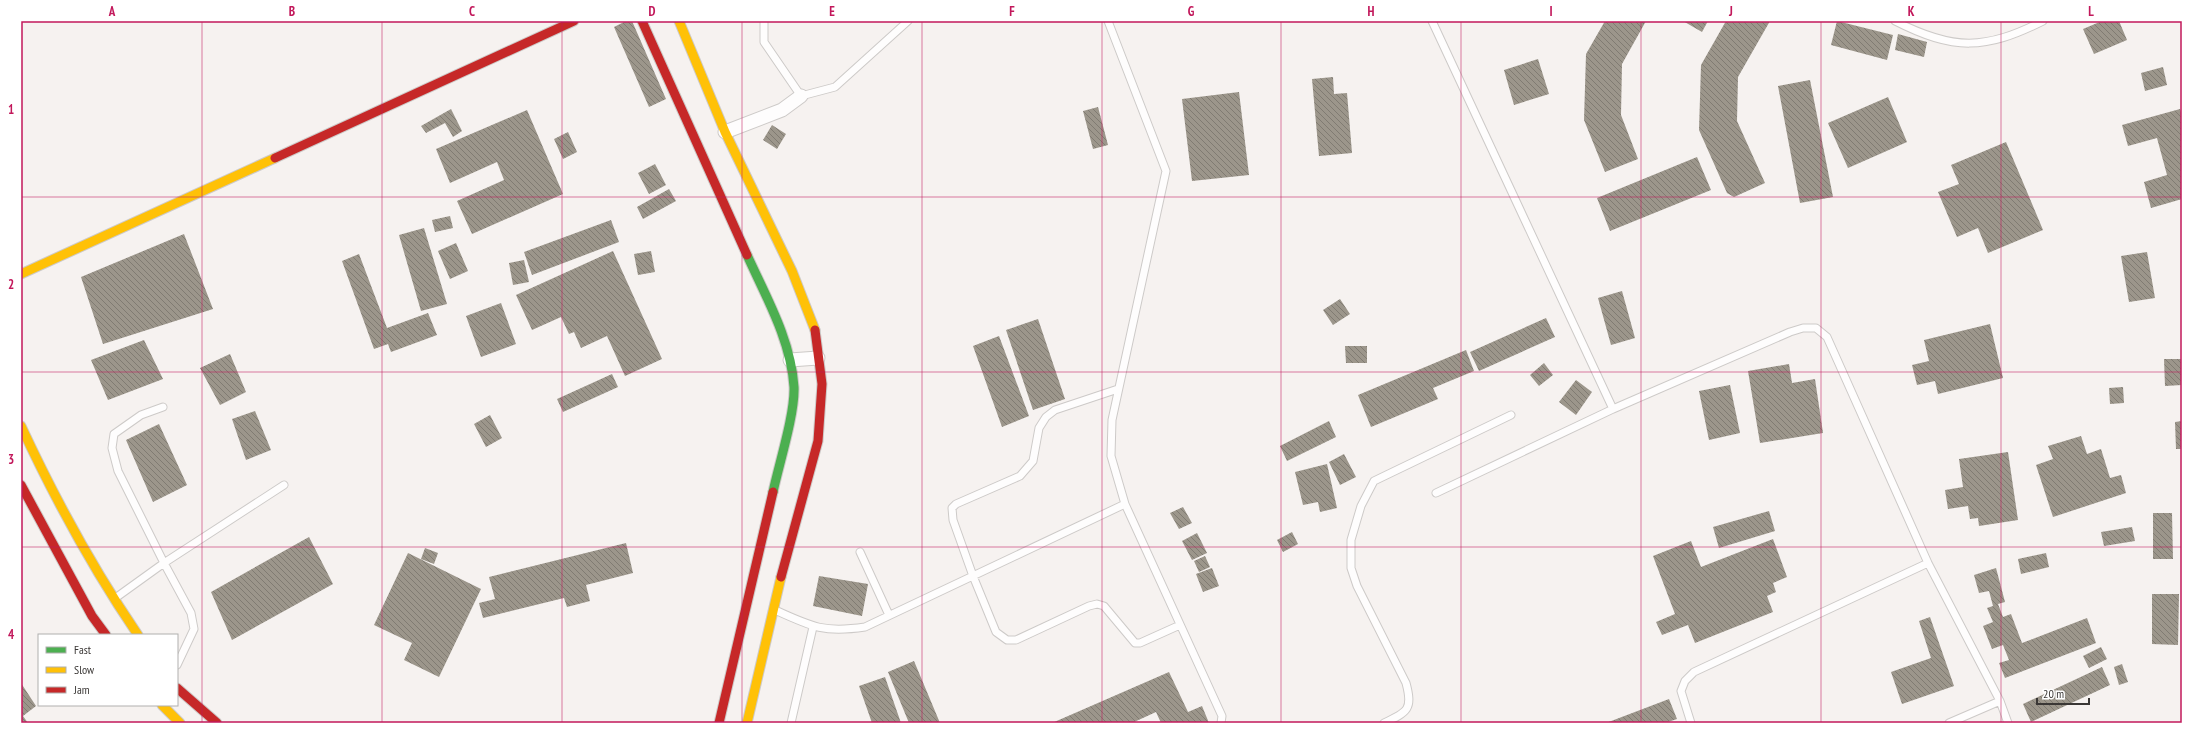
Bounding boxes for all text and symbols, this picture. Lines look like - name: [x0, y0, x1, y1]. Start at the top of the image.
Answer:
- text: A: [108, 3, 116, 20]
- text: B: [289, 3, 295, 20]
- text: C: [469, 3, 475, 20]
- text: D: [649, 3, 656, 20]
- text: E: [829, 3, 835, 20]
- text: F: [1009, 3, 1015, 20]
- text: G: [1188, 3, 1195, 20]
- text: H: [1368, 3, 1375, 20]
- text: I: [1549, 3, 1553, 20]
- text: J: [1728, 3, 1733, 20]
- text: K: [1908, 3, 1915, 20]
- text: L: [2088, 3, 2094, 20]
- text: 1: [8, 101, 14, 118]
- text: 2: [8, 276, 14, 293]
- text: 3: [8, 451, 14, 468]
- text: 4: [8, 626, 15, 643]
- legend: [38, 634, 178, 706]
- text: Fast: [74, 642, 92, 657]
- text: Slow: [74, 662, 95, 677]
- scale bar: [2037, 680, 2089, 706]
- text: Jam: [73, 682, 90, 697]
- text: 20 m: [2043, 686, 2064, 701]

